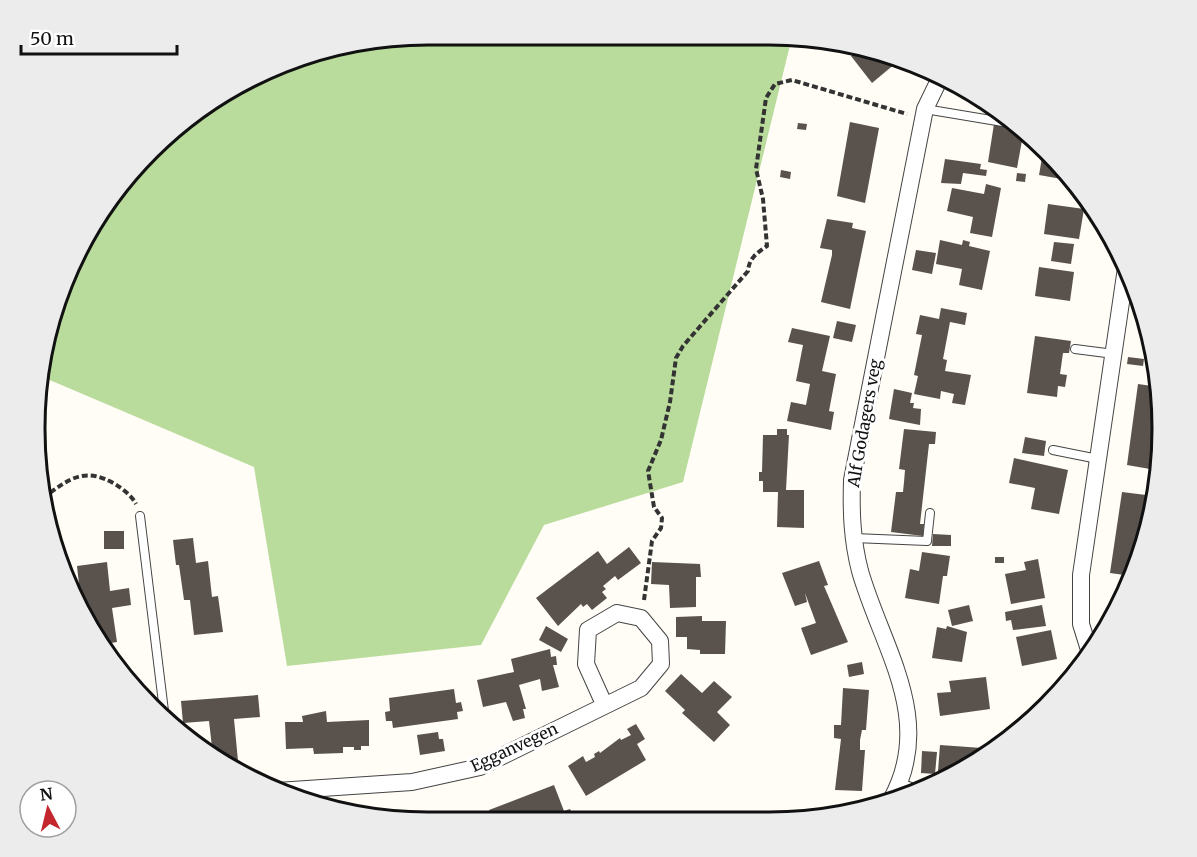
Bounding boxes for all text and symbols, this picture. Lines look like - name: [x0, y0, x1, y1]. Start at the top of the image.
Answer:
- scale bar: [21, 18, 177, 56]
- text: 50 m: [30, 27, 74, 50]
- street label: Alf Godagers veg: [843, 357, 885, 490]
- street label: Egganvegen: [467, 718, 561, 776]
- north arrow: [18, 779, 78, 839]
- text: N: [39, 783, 54, 805]

